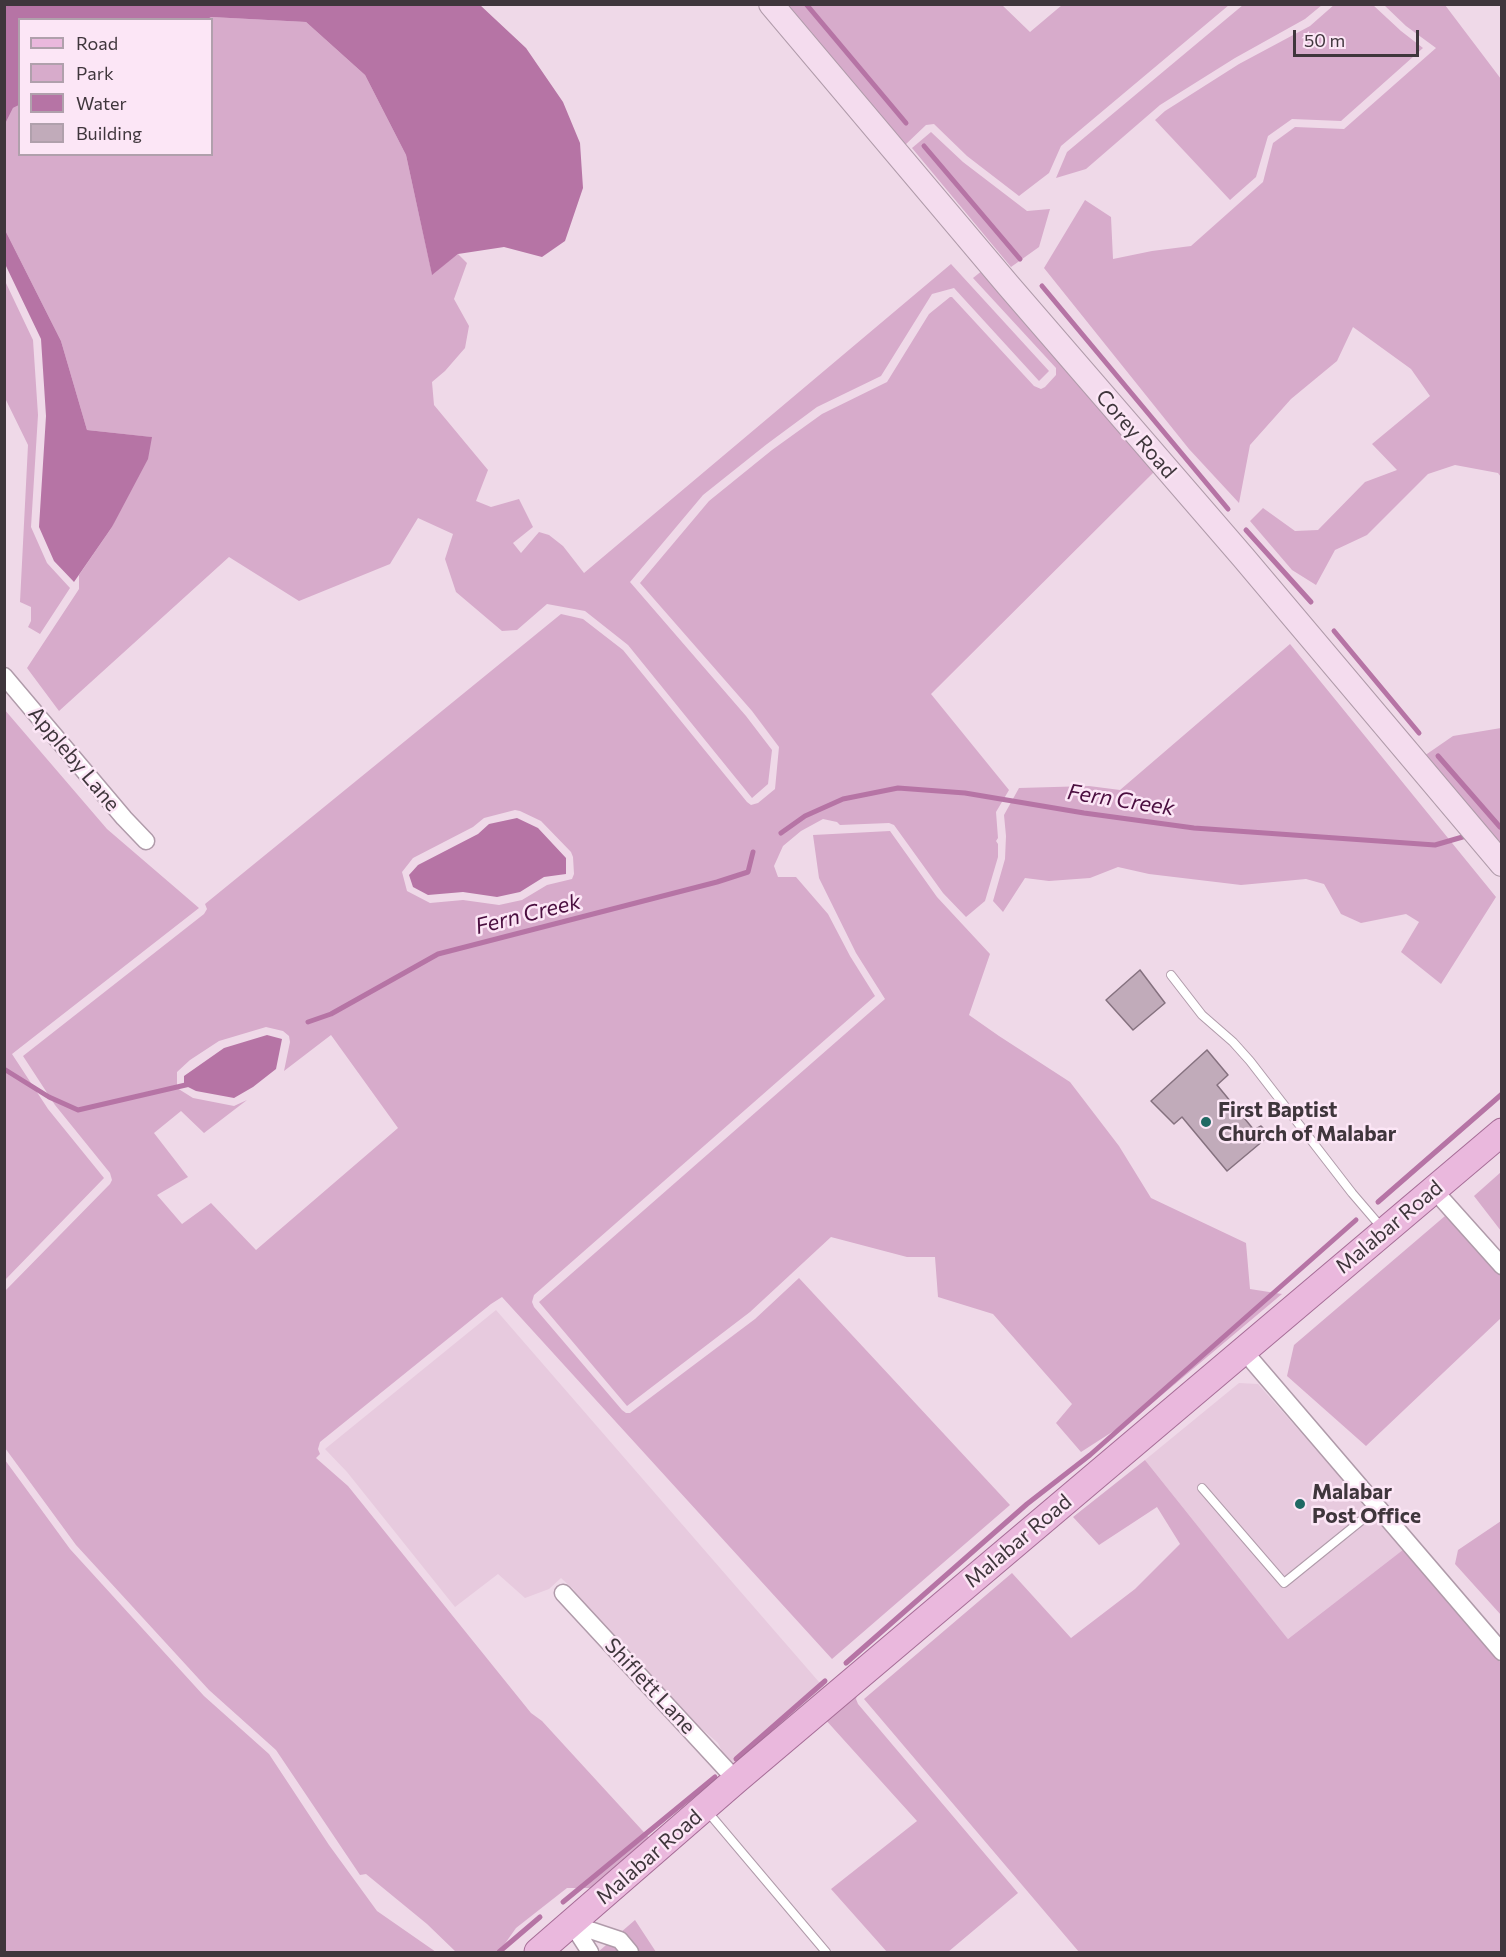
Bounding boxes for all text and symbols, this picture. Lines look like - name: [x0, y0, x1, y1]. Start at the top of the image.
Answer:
- legend: [18, 18, 213, 156]
- scale bar: [1296, 18, 1422, 56]
- text: 50 m: [1304, 29, 1345, 51]
- text: Road: [76, 32, 118, 54]
- text: Park: [76, 62, 114, 84]
- text: Water: [76, 92, 127, 114]
- text: Building: [76, 122, 142, 144]
- street label: Corey Road: [1091, 384, 1181, 484]
- street label: Appleby Lane: [23, 702, 125, 816]
- water label: Fern Creek: [1066, 779, 1176, 821]
- water label: Fern Creek: [472, 888, 584, 940]
- place label: First Baptist Church of Malabar: [1218, 1097, 1396, 1147]
- marker: First Baptist Church of Malabar: [1199, 1115, 1213, 1129]
- street label: Malabar Road: [1330, 1175, 1448, 1279]
- place label: Malabar Post Office: [1312, 1479, 1421, 1529]
- street label: Malabar Road: [959, 1489, 1077, 1593]
- marker: Malabar Post Office: [1293, 1497, 1307, 1511]
- street label: Shiflett Lane: [599, 1633, 701, 1739]
- street label: Malabar Road: [591, 1804, 707, 1910]

